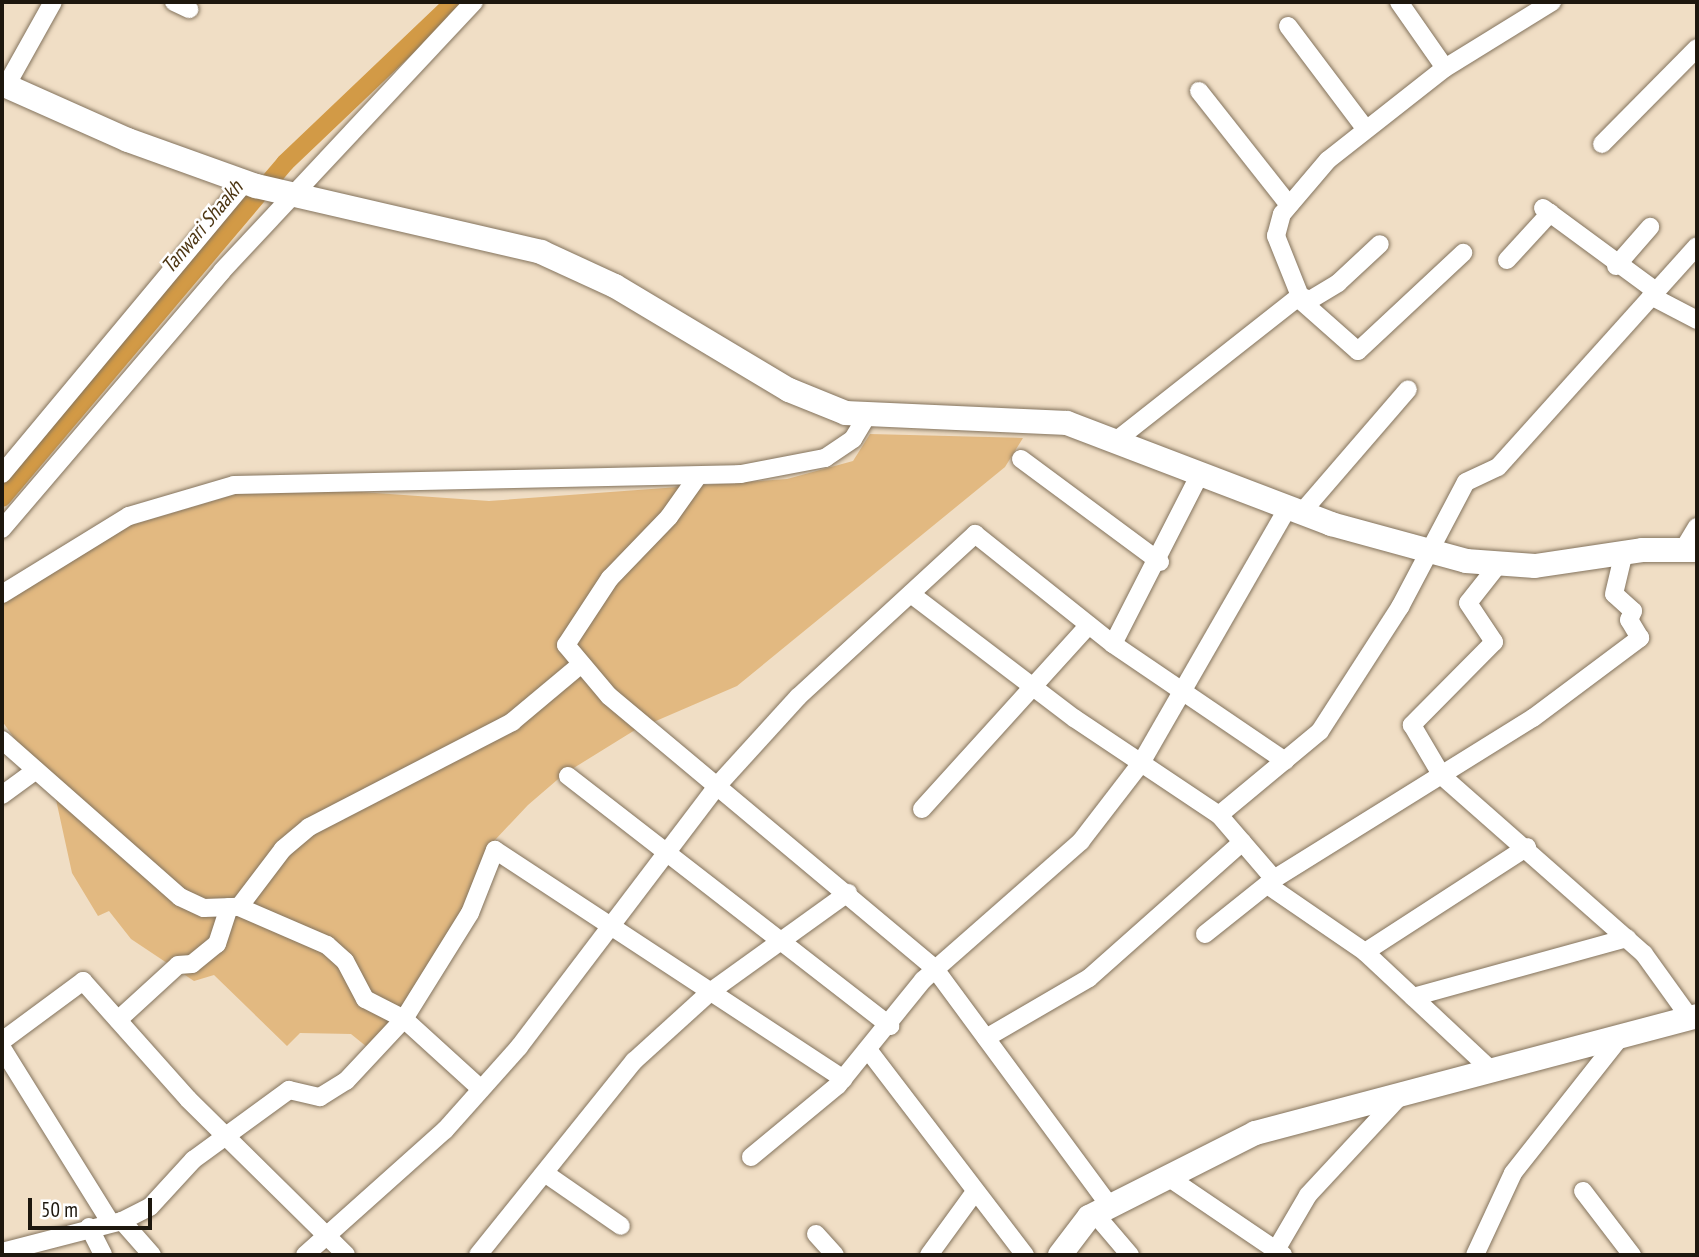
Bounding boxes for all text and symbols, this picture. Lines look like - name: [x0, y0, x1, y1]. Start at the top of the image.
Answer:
- water label: Tanwari Shaakh: [156, 176, 248, 278]
- scale bar: [32, 1184, 156, 1228]
- text: 50 m: [41, 1196, 78, 1223]

